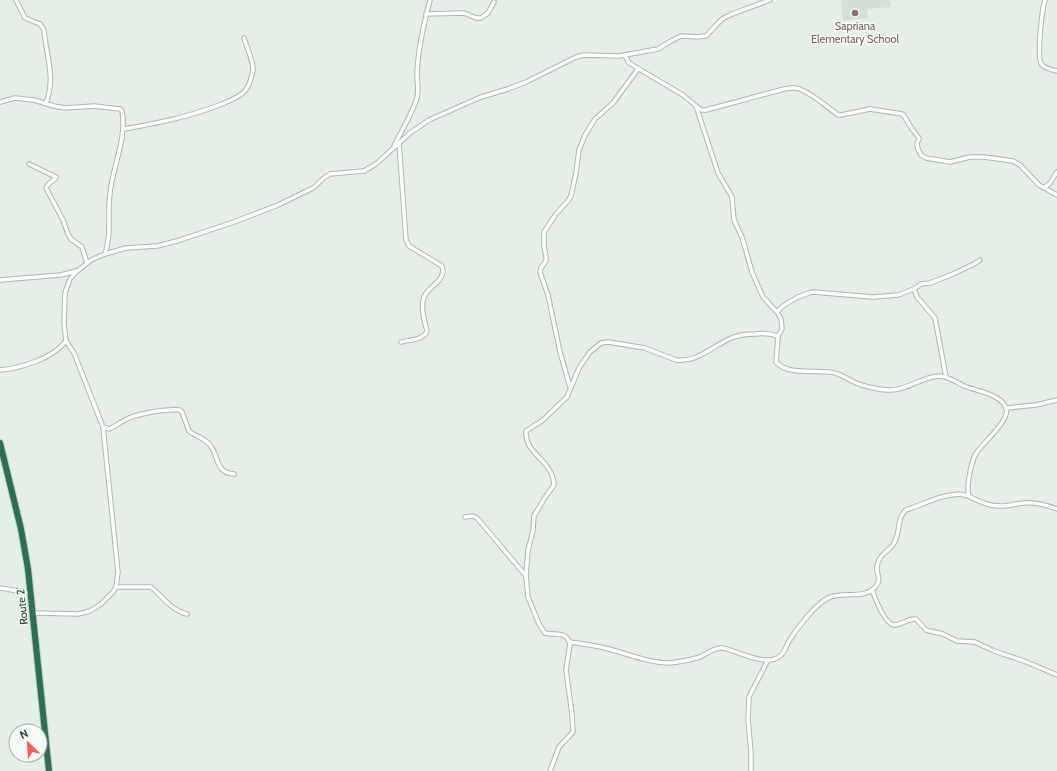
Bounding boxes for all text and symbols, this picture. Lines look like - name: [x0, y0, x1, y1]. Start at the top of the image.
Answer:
- marker: Sapriana Elementary School: [850, 8, 860, 18]
- place label: Sapriana Elementary School: [811, 19, 899, 46]
- street label: Route 2: [13, 588, 31, 626]
- north arrow: [8, 723, 48, 763]
- text: N: [17, 726, 30, 742]

